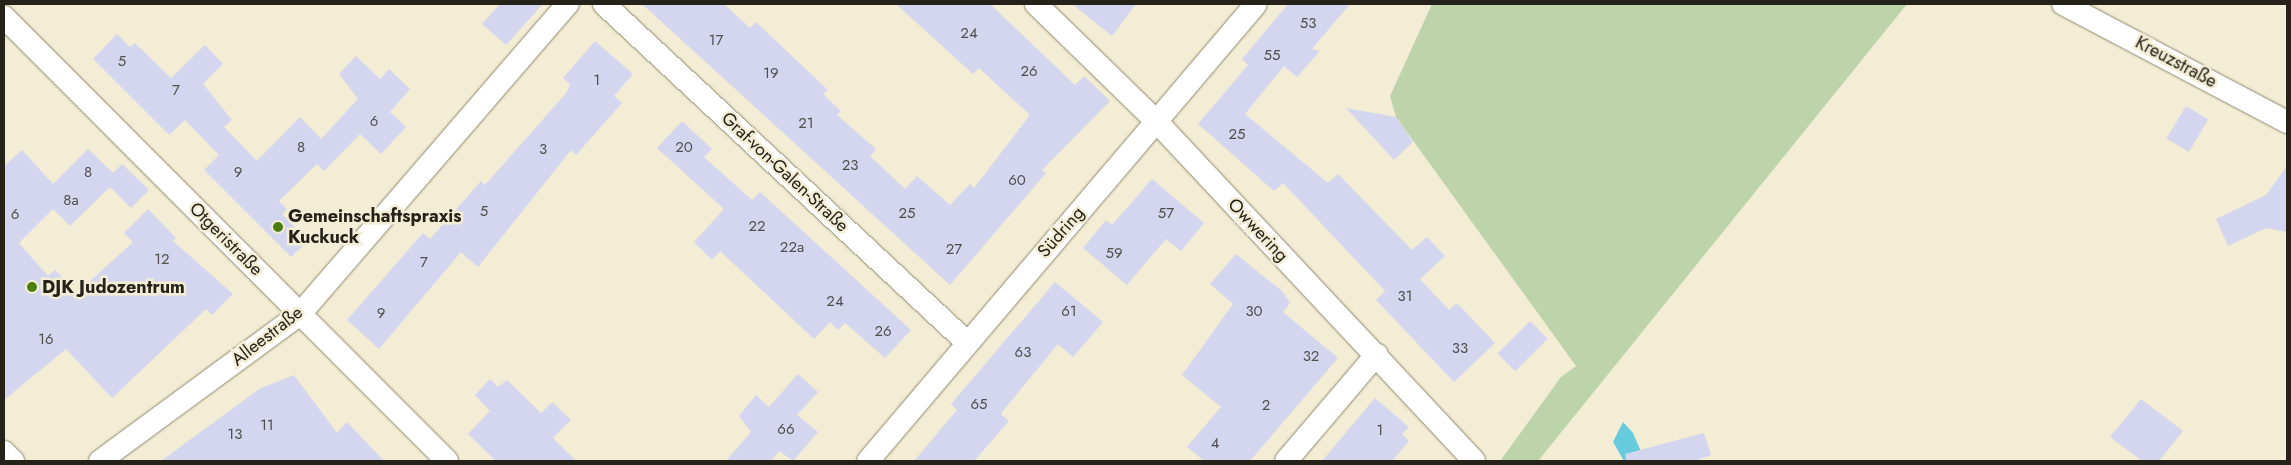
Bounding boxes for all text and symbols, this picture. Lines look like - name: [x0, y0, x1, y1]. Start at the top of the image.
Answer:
- house number: 53: [1300, 15, 1316, 33]
- house number: 24: [960, 25, 978, 43]
- house number: 17: [709, 32, 723, 50]
- street label: Kreuzstraße: [2132, 32, 2220, 92]
- house number: 55: [1264, 47, 1280, 65]
- house number: 5: [118, 53, 126, 71]
- house number: 26: [1020, 63, 1038, 81]
- house number: 19: [763, 65, 779, 83]
- house number: 1: [594, 72, 600, 90]
- house number: 7: [172, 82, 180, 100]
- street label: Graf-von-Galen-Straße: [717, 107, 853, 237]
- house number: 6: [370, 113, 378, 131]
- house number: 21: [798, 115, 814, 133]
- house number: 25: [1229, 126, 1245, 144]
- house number: 8: [297, 139, 305, 157]
- house number: 20: [675, 139, 693, 157]
- house number: 3: [539, 141, 547, 159]
- house number: 23: [842, 157, 858, 175]
- house number: 8: [84, 164, 92, 182]
- house number: 9: [234, 164, 242, 182]
- house number: 60: [1008, 172, 1026, 190]
- house number: 8a: [63, 192, 79, 210]
- street label: Owwering: [1223, 194, 1293, 266]
- street label: Otgeristraße: [185, 198, 267, 280]
- street label: Südring: [1033, 202, 1089, 262]
- house number: 5: [480, 203, 488, 221]
- house number: 25: [899, 205, 915, 223]
- house number: 57: [1158, 205, 1174, 223]
- house number: 6: [11, 206, 19, 224]
- place label: Gemeinschaftspraxis Kuckuck: [288, 206, 461, 248]
- house number: 22: [748, 218, 766, 236]
- marker: Gemeinschaftspraxis Kuckuck: [272, 221, 284, 233]
- house number: 22a: [780, 239, 804, 257]
- house number: 27: [946, 241, 962, 259]
- house number: 59: [1105, 245, 1123, 263]
- house number: 12: [154, 251, 170, 269]
- house number: 7: [420, 254, 428, 272]
- place label: DJK Judozentrum: [42, 276, 185, 298]
- marker: DJK Judozentrum: [26, 281, 38, 293]
- house number: 31: [1398, 288, 1412, 306]
- house number: 24: [826, 293, 844, 311]
- street label: Alleestraße: [227, 301, 307, 371]
- house number: 61: [1061, 303, 1077, 321]
- house number: 30: [1245, 303, 1263, 321]
- house number: 9: [377, 305, 385, 323]
- house number: 26: [874, 323, 892, 341]
- house number: 16: [38, 331, 54, 349]
- house number: 33: [1452, 340, 1468, 358]
- house number: 63: [1015, 344, 1031, 362]
- house number: 32: [1303, 348, 1319, 366]
- house number: 65: [970, 396, 988, 414]
- house number: 2: [1262, 397, 1270, 415]
- house number: 11: [260, 417, 274, 435]
- house number: 66: [777, 421, 795, 439]
- house number: 1: [1377, 422, 1383, 440]
- house number: 13: [228, 426, 242, 444]
- house number: 4: [1211, 435, 1219, 453]

